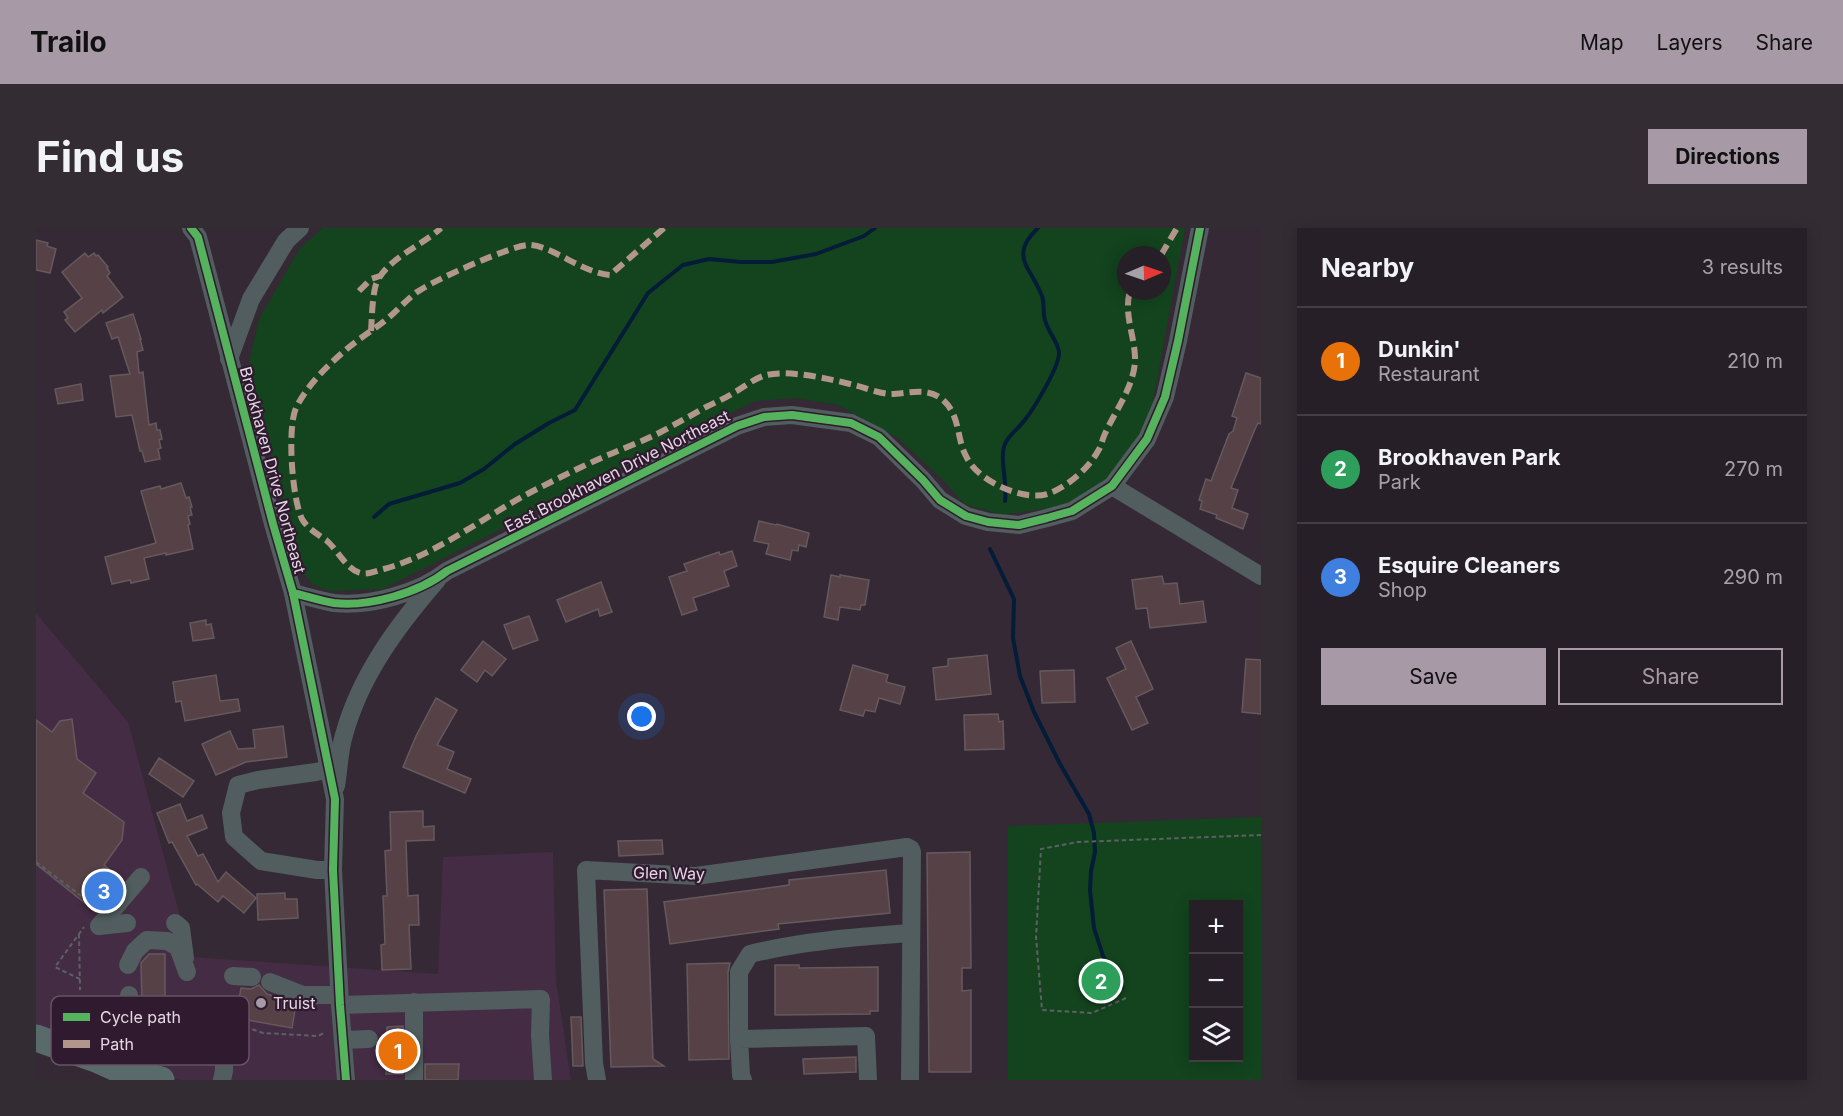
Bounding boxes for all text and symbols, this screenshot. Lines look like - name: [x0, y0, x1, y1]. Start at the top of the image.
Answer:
- text: Trailo: [30, 25, 107, 59]
- text: Map: [1580, 30, 1624, 55]
- text: Layers: [1657, 30, 1723, 55]
- text: Share: [1756, 30, 1813, 55]
- button: Directions: [1648, 129, 1807, 184]
- text: Find us: [36, 131, 184, 182]
- north arrow: [1117, 246, 1171, 300]
- text: Nearby: [1321, 252, 1414, 283]
- text: 3 results: [1702, 255, 1783, 279]
- text: Dunkin': [1378, 336, 1461, 362]
- text: 1: [1336, 349, 1345, 373]
- text: 210 m: [1727, 349, 1783, 373]
- text: Restaurant: [1378, 362, 1480, 386]
- street label: Brookhaven Drive Northeast: [236, 364, 310, 576]
- street label: East Brookhaven Drive Northeast: [501, 405, 733, 537]
- text: Brookhaven Park: [1378, 444, 1560, 470]
- text: 2: [1334, 457, 1347, 481]
- text: 270 m: [1724, 457, 1783, 481]
- text: Park: [1378, 470, 1421, 494]
- text: Esquire Cleaners: [1378, 552, 1560, 578]
- text: 3: [1334, 565, 1347, 589]
- text: 290 m: [1723, 565, 1783, 589]
- text: Shop: [1378, 578, 1427, 602]
- button: Save: [1321, 648, 1546, 705]
- button: Share: [1558, 648, 1783, 705]
- your location: [627, 702, 656, 731]
- street label: Glen Way: [633, 862, 705, 884]
- pin: 3: [84, 868, 124, 914]
- map controls: [1189, 900, 1243, 1062]
- button: +: [1189, 900, 1243, 954]
- button: −: [1189, 954, 1243, 1008]
- pin: 2: [1082, 958, 1120, 1004]
- place label: Truist: [273, 993, 315, 1013]
- legend: [51, 996, 249, 1065]
- marker: Truist: [254, 996, 268, 1010]
- text: Cycle path: [100, 1007, 181, 1027]
- button: layers: [1189, 1008, 1243, 1062]
- pin: 1: [378, 1028, 418, 1074]
- text: Path: [100, 1034, 134, 1054]

